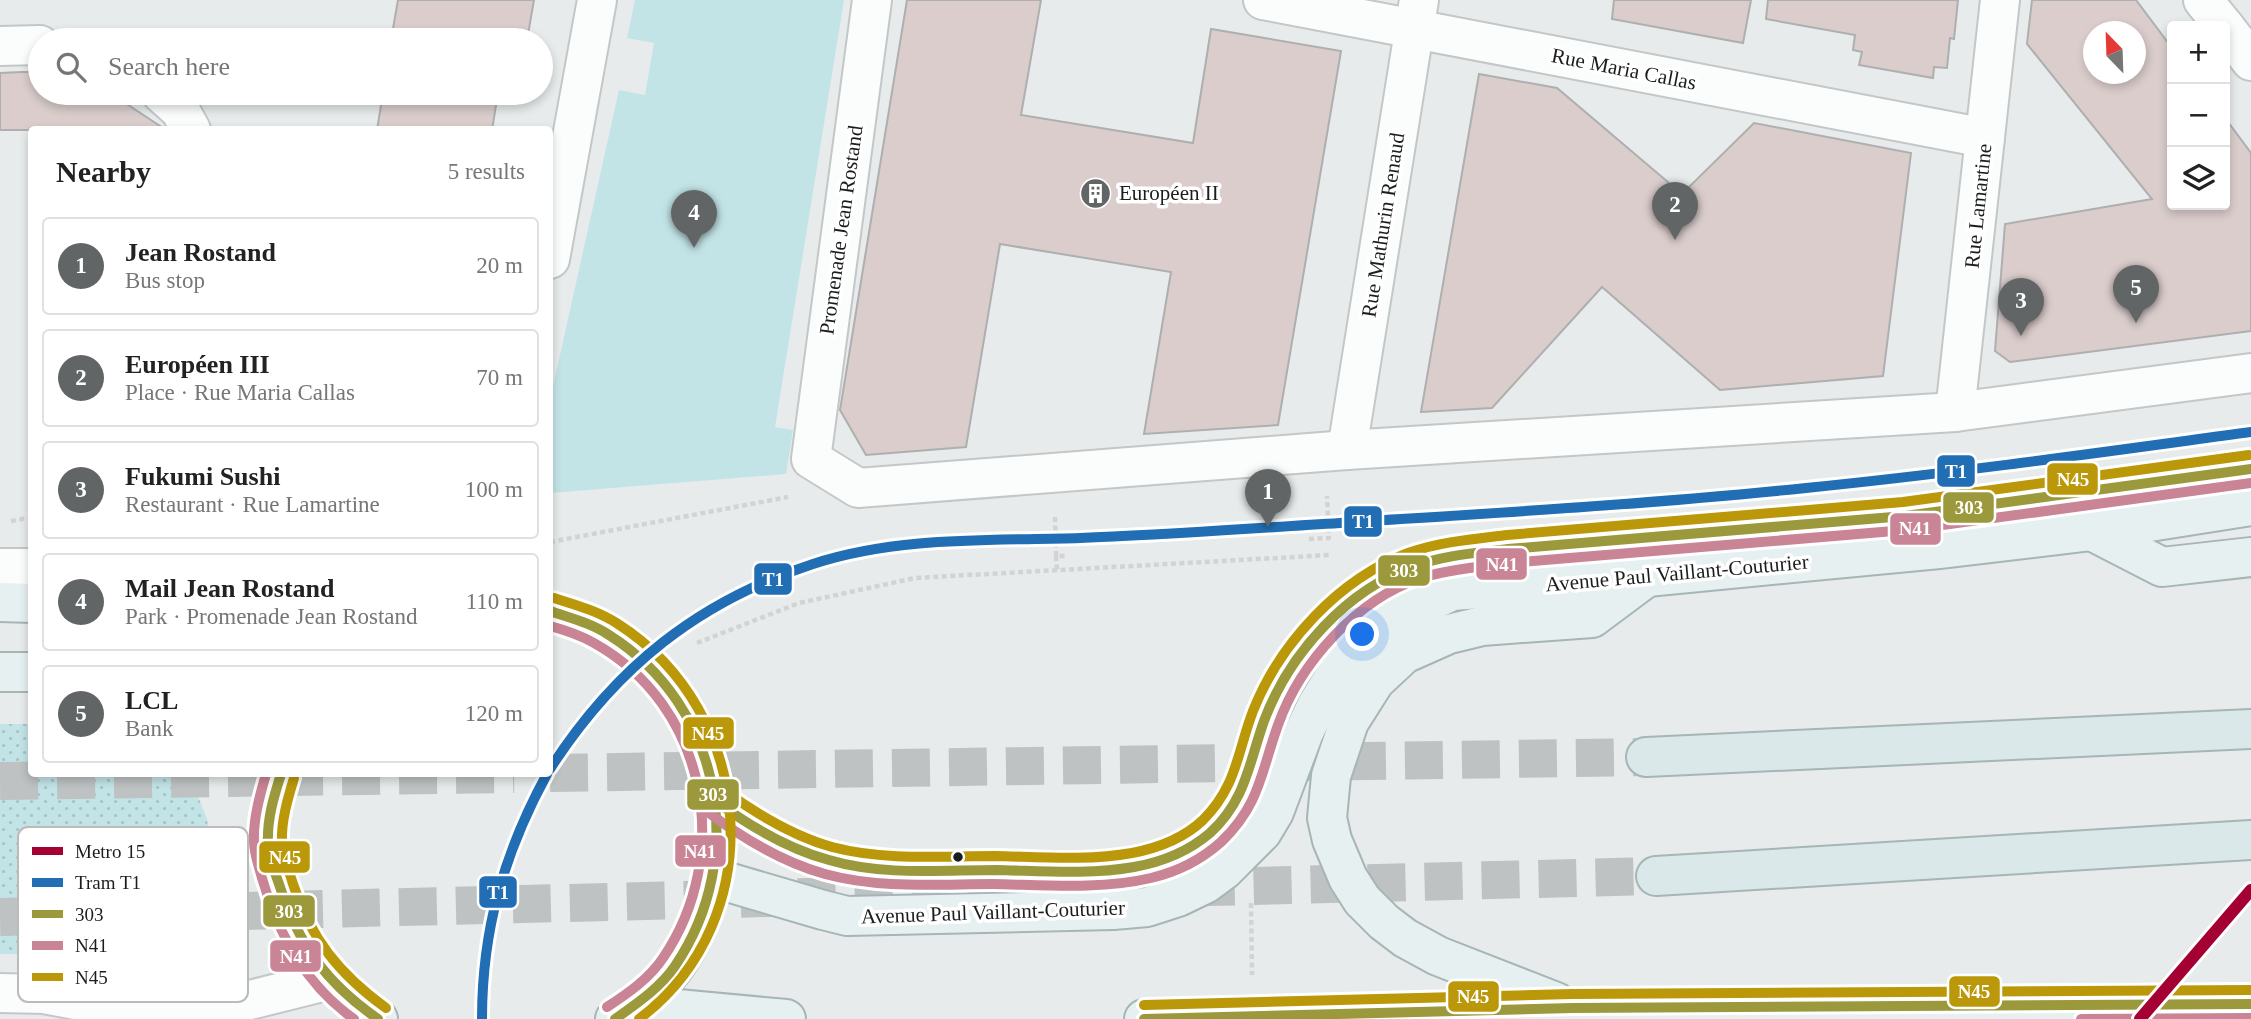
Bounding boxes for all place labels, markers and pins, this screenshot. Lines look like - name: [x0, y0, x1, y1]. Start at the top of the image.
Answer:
- building icon: Européen II: [1079, 176, 1113, 210]
- place label: Européen II: [1119, 181, 1219, 205]
- pin: 2: [1652, 182, 1698, 240]
- pin: 4: [671, 190, 717, 248]
- pin: 5: [2113, 265, 2159, 323]
- pin: 3: [1998, 278, 2044, 336]
- pin: 1: [1245, 469, 1291, 527]
- unlabelled marker: [951, 850, 965, 864]

